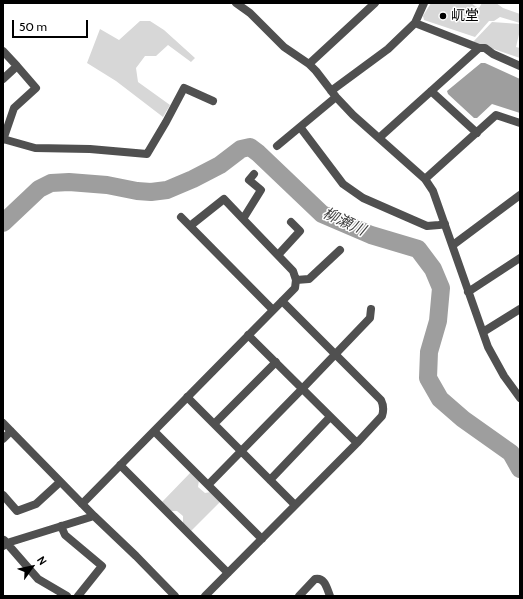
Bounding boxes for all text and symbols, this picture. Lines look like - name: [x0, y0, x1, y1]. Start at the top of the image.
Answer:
- place label: 屼堂: [451, 8, 479, 24]
- marker: 屼堂: [438, 11, 448, 21]
- scale bar: [14, 12, 90, 38]
- text: 50 m: [19, 19, 47, 34]
- water label: 柳瀬川: [320, 204, 368, 240]
- north arrow: [12, 547, 52, 587]
- text: N: [34, 553, 50, 568]

